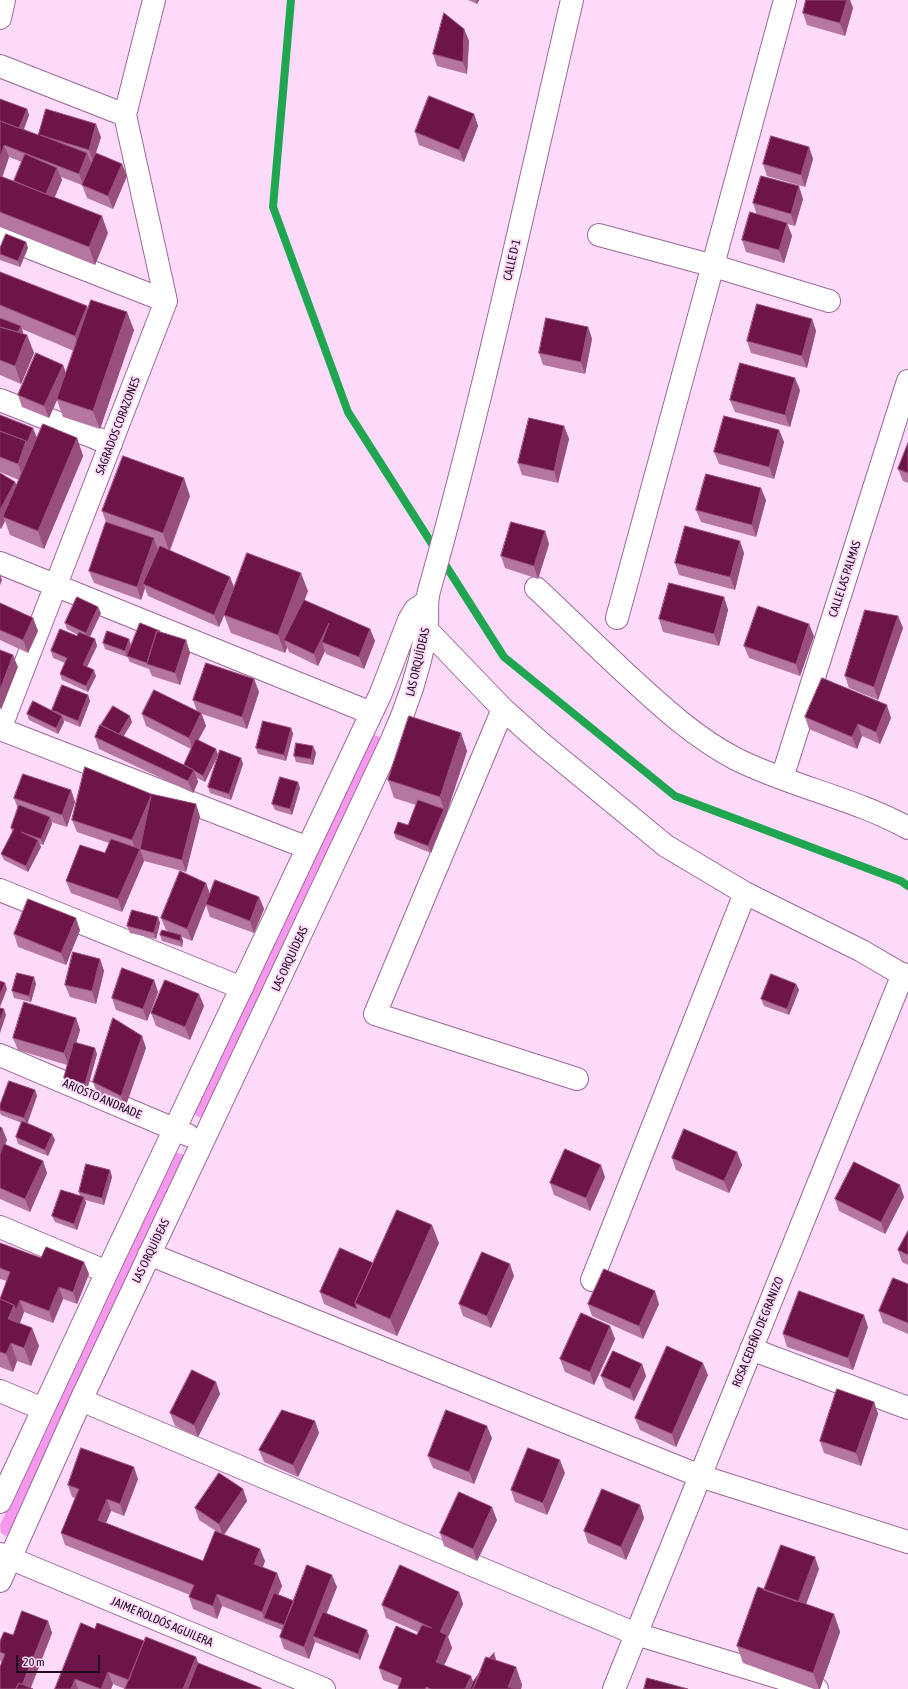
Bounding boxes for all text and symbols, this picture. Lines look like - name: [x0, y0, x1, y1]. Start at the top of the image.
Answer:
- street label: CALLE D-1: [500, 238, 524, 282]
- street label: SAGRADOS CORAZONES: [93, 375, 143, 477]
- street label: CALLE LAS PALMAS: [826, 539, 864, 619]
- street label: LAS ORQUÍDEAS: [403, 626, 433, 698]
- street label: LAS ORQUÍDEAS: [269, 924, 311, 994]
- street label: ARIOSTO ANDRADE: [60, 1076, 144, 1122]
- street label: LAS ORQUÍDEAS: [129, 1216, 173, 1286]
- street label: ROSA CEDEÑO DE GRANIZO: [729, 1275, 787, 1389]
- street label: JAIME ROLDÓS AGUILERA: [109, 1594, 215, 1650]
- scale bar: [18, 1647, 102, 1673]
- text: 20 m: [23, 1655, 45, 1669]

